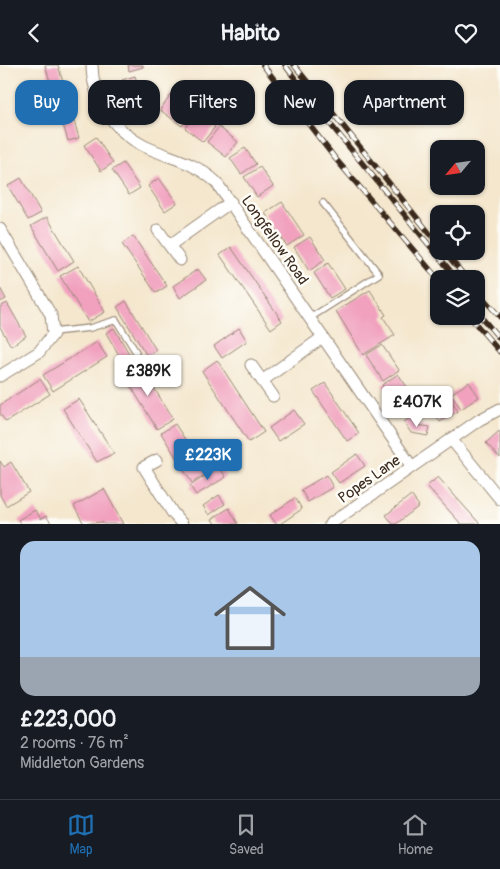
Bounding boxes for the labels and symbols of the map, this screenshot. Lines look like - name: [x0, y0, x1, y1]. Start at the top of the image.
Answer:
- north arrow: [430, 140, 485, 195]
- street label: Longfellow Road: [237, 192, 312, 289]
- pin: £389K: [113, 355, 183, 397]
- pin: £407K: [382, 385, 452, 428]
- pin: £223K: [173, 439, 243, 481]
- street label: Popes Lane: [334, 451, 405, 508]

